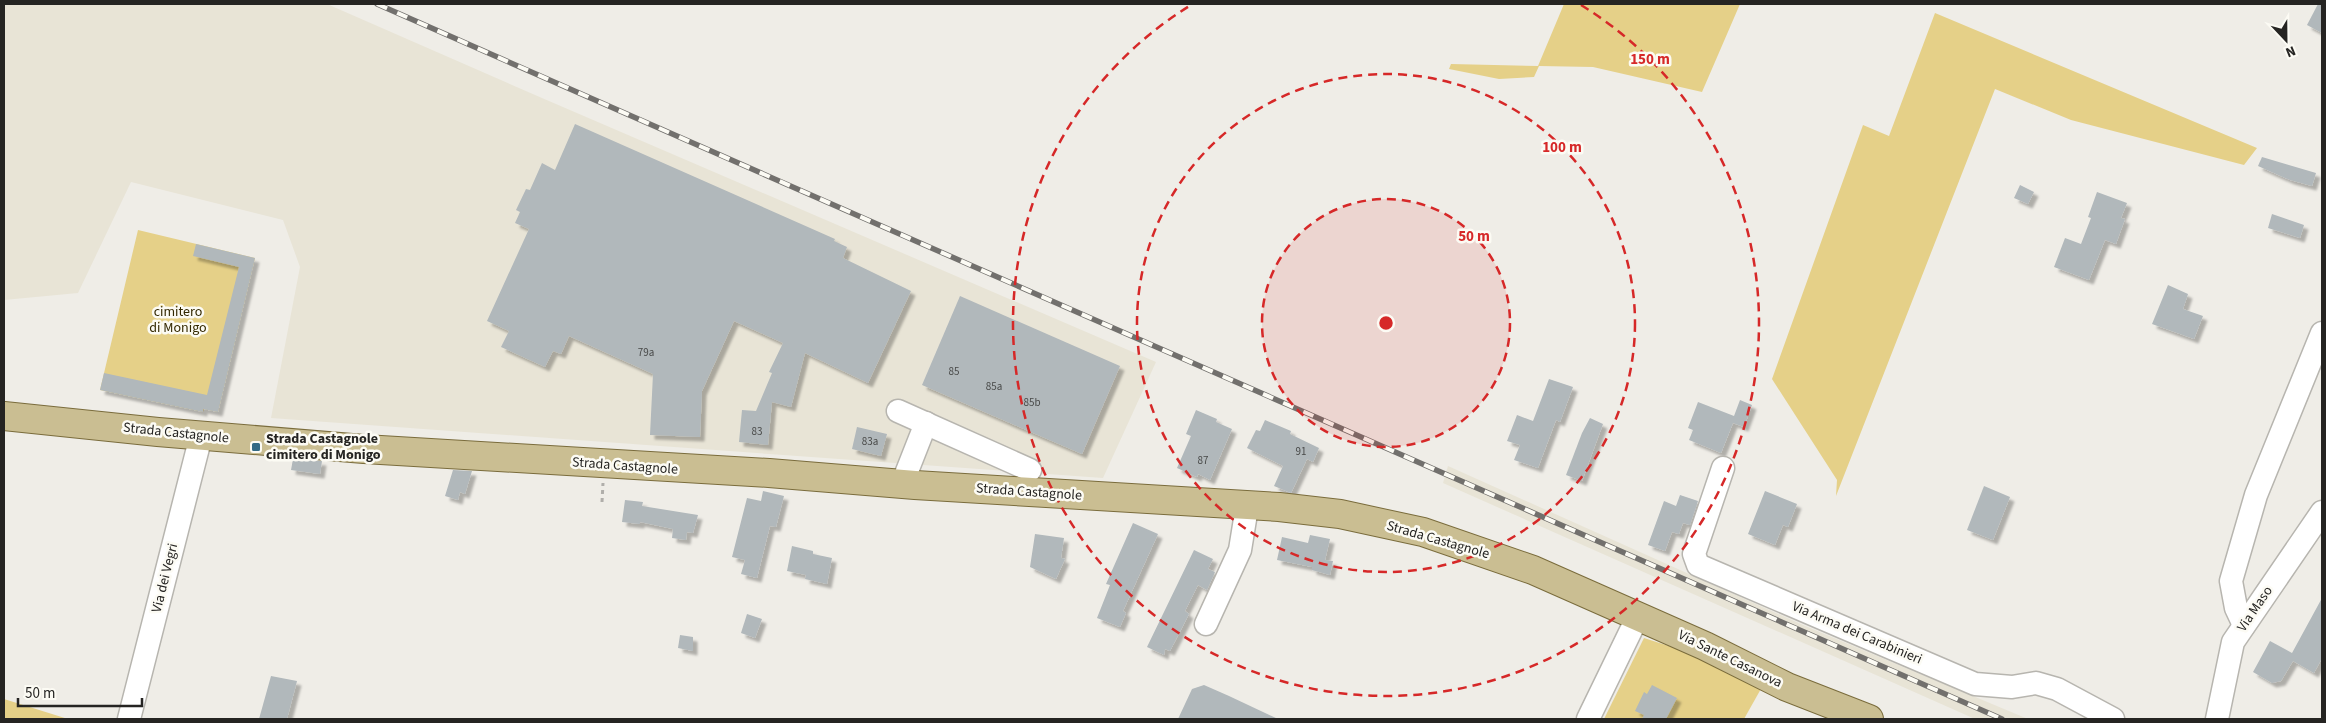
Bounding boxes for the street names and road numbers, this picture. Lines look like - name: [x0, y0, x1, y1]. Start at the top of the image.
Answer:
- street label: Strada Castagnole: [122, 418, 230, 448]
- street label: Strada Castagnole: [571, 452, 679, 480]
- street label: Strada Castagnole: [975, 478, 1083, 506]
- street label: Strada Castagnole: [1384, 516, 1492, 564]
- street label: Via dei Vegri: [147, 541, 183, 615]
- street label: Via Maso: [2232, 582, 2278, 636]
- street label: Via Arma dei Carabinieri: [1789, 597, 1925, 669]
- street label: Via Sante Casanova: [1675, 625, 1785, 693]

